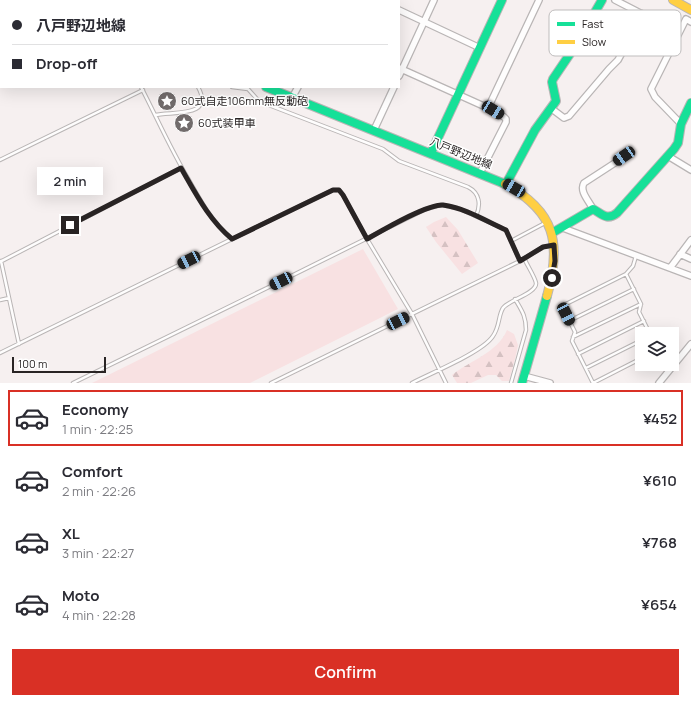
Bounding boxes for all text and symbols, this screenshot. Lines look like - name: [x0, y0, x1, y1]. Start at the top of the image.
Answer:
- legend: [549, 10, 681, 56]
- text: 八戸野辺地線: [36, 15, 126, 36]
- text: Fast: [582, 16, 604, 31]
- text: Slow: [582, 34, 607, 49]
- text: Drop-off: [36, 53, 97, 74]
- place icon: 60式自走106mm無反動砲: [156, 90, 178, 112]
- place label: 60式自走106mm無反動砲: [181, 93, 308, 108]
- car: [480, 99, 506, 121]
- place icon: 60式装甲車: [173, 112, 195, 134]
- place label: 60式装甲車: [198, 115, 256, 130]
- street label: 八戸野辺地線: [428, 133, 495, 172]
- car: [611, 144, 637, 168]
- callout: 2 min: [37, 167, 103, 195]
- text: 2 min: [53, 172, 87, 190]
- car: [501, 177, 527, 199]
- route end: [61, 216, 79, 234]
- car: [176, 249, 202, 271]
- route start: [543, 269, 561, 287]
- car: [268, 270, 294, 292]
- car: [555, 301, 577, 327]
- car: [385, 310, 411, 332]
- map controls: [635, 327, 679, 371]
- button: layers: [635, 327, 679, 371]
- scale bar: [12, 355, 106, 374]
- text: 100 m: [18, 356, 47, 371]
- text: Economy: [62, 399, 129, 420]
- icon: car: [14, 400, 50, 436]
- text: ¥452: [643, 408, 677, 429]
- text: 1 min · 22:25: [62, 420, 133, 438]
- text: Comfort: [62, 461, 123, 482]
- icon: car: [14, 462, 50, 498]
- text: ¥610: [643, 470, 677, 491]
- text: 2 min · 22:26: [62, 482, 136, 500]
- text: XL: [62, 523, 80, 544]
- icon: car: [14, 524, 50, 560]
- text: ¥768: [642, 532, 677, 553]
- text: 3 min · 22:27: [62, 544, 134, 562]
- text: Moto: [62, 585, 99, 606]
- icon: car: [14, 586, 50, 622]
- text: ¥654: [641, 594, 677, 615]
- text: 4 min · 22:28: [62, 606, 136, 624]
- button: Confirm: [12, 649, 679, 695]

